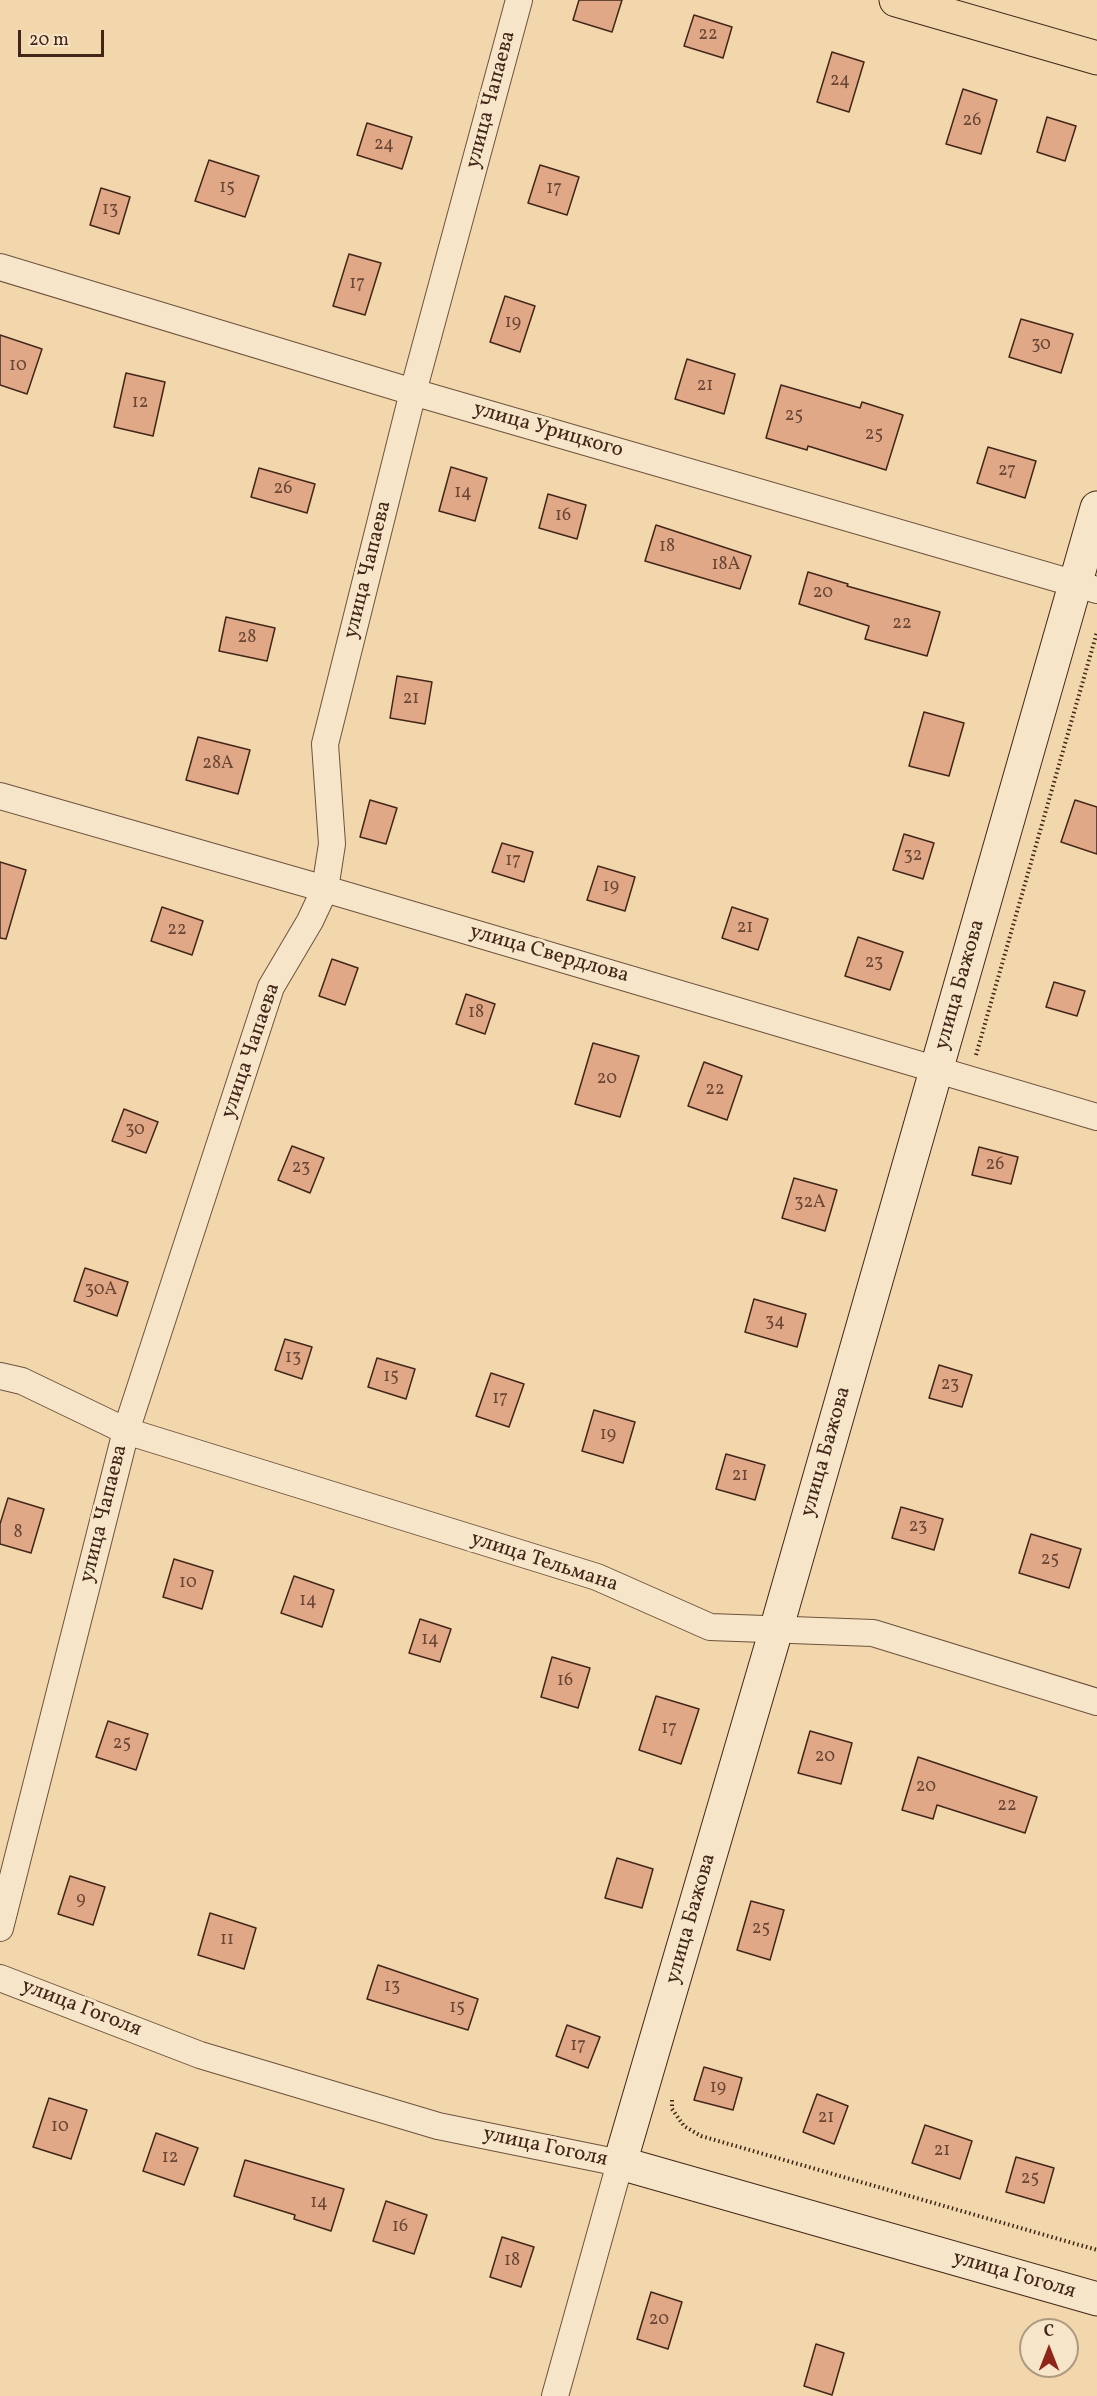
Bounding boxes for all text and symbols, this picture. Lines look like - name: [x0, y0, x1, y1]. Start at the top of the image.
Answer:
- scale bar: [21, 18, 106, 56]
- house number: 22: [698, 25, 718, 47]
- text: 20 m: [29, 28, 69, 53]
- street label: улица Чапаева: [462, 28, 522, 172]
- house number: 24: [830, 71, 850, 93]
- house number: 26: [963, 111, 981, 133]
- house number: 24: [374, 135, 394, 157]
- house number: 15: [219, 178, 235, 200]
- house number: 17: [546, 179, 562, 201]
- house number: 13: [102, 200, 118, 222]
- house number: 17: [349, 274, 365, 296]
- house number: 19: [505, 313, 521, 335]
- house number: 30: [1031, 335, 1051, 357]
- house number: 10: [9, 356, 27, 378]
- house number: 21: [697, 376, 713, 398]
- house number: 12: [132, 393, 148, 415]
- street label: улица Урицкого: [470, 398, 626, 464]
- house number: 25: [785, 406, 803, 428]
- house number: 25: [865, 425, 883, 447]
- house number: 27: [998, 461, 1016, 483]
- house number: 26: [274, 479, 292, 501]
- house number: 14: [454, 483, 472, 505]
- street label: улица Чапаева: [340, 498, 398, 642]
- house number: 16: [555, 506, 571, 528]
- house number: 18: [659, 537, 675, 559]
- house number: 18А: [712, 555, 740, 577]
- house number: 20: [813, 583, 833, 605]
- house number: 22: [892, 614, 912, 636]
- house number: 28: [238, 628, 256, 650]
- house number: 21: [403, 689, 419, 711]
- house number: 28А: [202, 754, 234, 776]
- house number: 32: [904, 846, 922, 868]
- house number: 17: [505, 851, 521, 873]
- house number: 19: [603, 877, 619, 899]
- street label: улица Бажова: [930, 917, 992, 1053]
- house number: 21: [737, 918, 753, 940]
- house number: 22: [167, 920, 187, 942]
- street label: улица Свердлова: [466, 920, 632, 990]
- house number: 23: [865, 953, 883, 975]
- street label: улица Чапаева: [217, 980, 287, 1122]
- house number: 18: [468, 1003, 484, 1025]
- house number: 20: [597, 1069, 617, 1091]
- house number: 22: [705, 1080, 725, 1102]
- house number: 30: [125, 1120, 145, 1142]
- house number: 26: [986, 1155, 1004, 1177]
- house number: 23: [292, 1158, 310, 1180]
- house number: 32А: [794, 1193, 826, 1215]
- house number: 30А: [85, 1280, 117, 1302]
- house number: 34: [765, 1312, 785, 1334]
- house number: 13: [285, 1348, 301, 1370]
- house number: 15: [383, 1367, 399, 1389]
- house number: 23: [941, 1375, 959, 1397]
- street label: улица Бажова: [796, 1384, 858, 1520]
- house number: 17: [492, 1389, 508, 1411]
- house number: 19: [600, 1425, 616, 1447]
- street label: улица Чапаева: [76, 1442, 134, 1586]
- house number: 21: [732, 1466, 748, 1488]
- house number: 23: [909, 1517, 927, 1539]
- house number: 8: [13, 1523, 23, 1545]
- street label: улица Тельмана: [467, 1527, 621, 1599]
- house number: 25: [1041, 1550, 1059, 1572]
- house number: 10: [179, 1573, 197, 1595]
- house number: 14: [299, 1591, 317, 1613]
- house number: 14: [421, 1630, 439, 1652]
- house number: 16: [557, 1671, 573, 1693]
- house number: 17: [661, 1719, 677, 1741]
- house number: 25: [113, 1734, 131, 1756]
- house number: 20: [815, 1747, 835, 1769]
- house number: 20: [916, 1777, 936, 1799]
- house number: 22: [997, 1796, 1017, 1818]
- street label: улица Бажова: [661, 1851, 723, 1987]
- house number: 9: [76, 1890, 86, 1912]
- house number: 25: [752, 1919, 770, 1941]
- house number: 11: [220, 1930, 234, 1952]
- street label: улица Гоголя: [17, 1975, 145, 2043]
- house number: 13: [384, 1977, 400, 1999]
- house number: 15: [449, 1998, 465, 2020]
- house number: 17: [570, 2036, 586, 2058]
- house number: 19: [710, 2078, 726, 2100]
- house number: 21: [818, 2108, 834, 2130]
- house number: 10: [51, 2117, 69, 2139]
- street label: улица Гоголя: [480, 2123, 610, 2173]
- house number: 21: [934, 2141, 950, 2163]
- house number: 12: [162, 2148, 178, 2170]
- house number: 25: [1021, 2169, 1039, 2191]
- house number: 14: [310, 2193, 328, 2215]
- house number: 16: [392, 2217, 408, 2239]
- street label: улица Гоголя: [950, 2246, 1078, 2306]
- house number: 18: [504, 2251, 520, 2273]
- house number: 20: [649, 2310, 669, 2332]
- north arrow: [1019, 2318, 1079, 2378]
- text: С: [1044, 2321, 1054, 2343]

